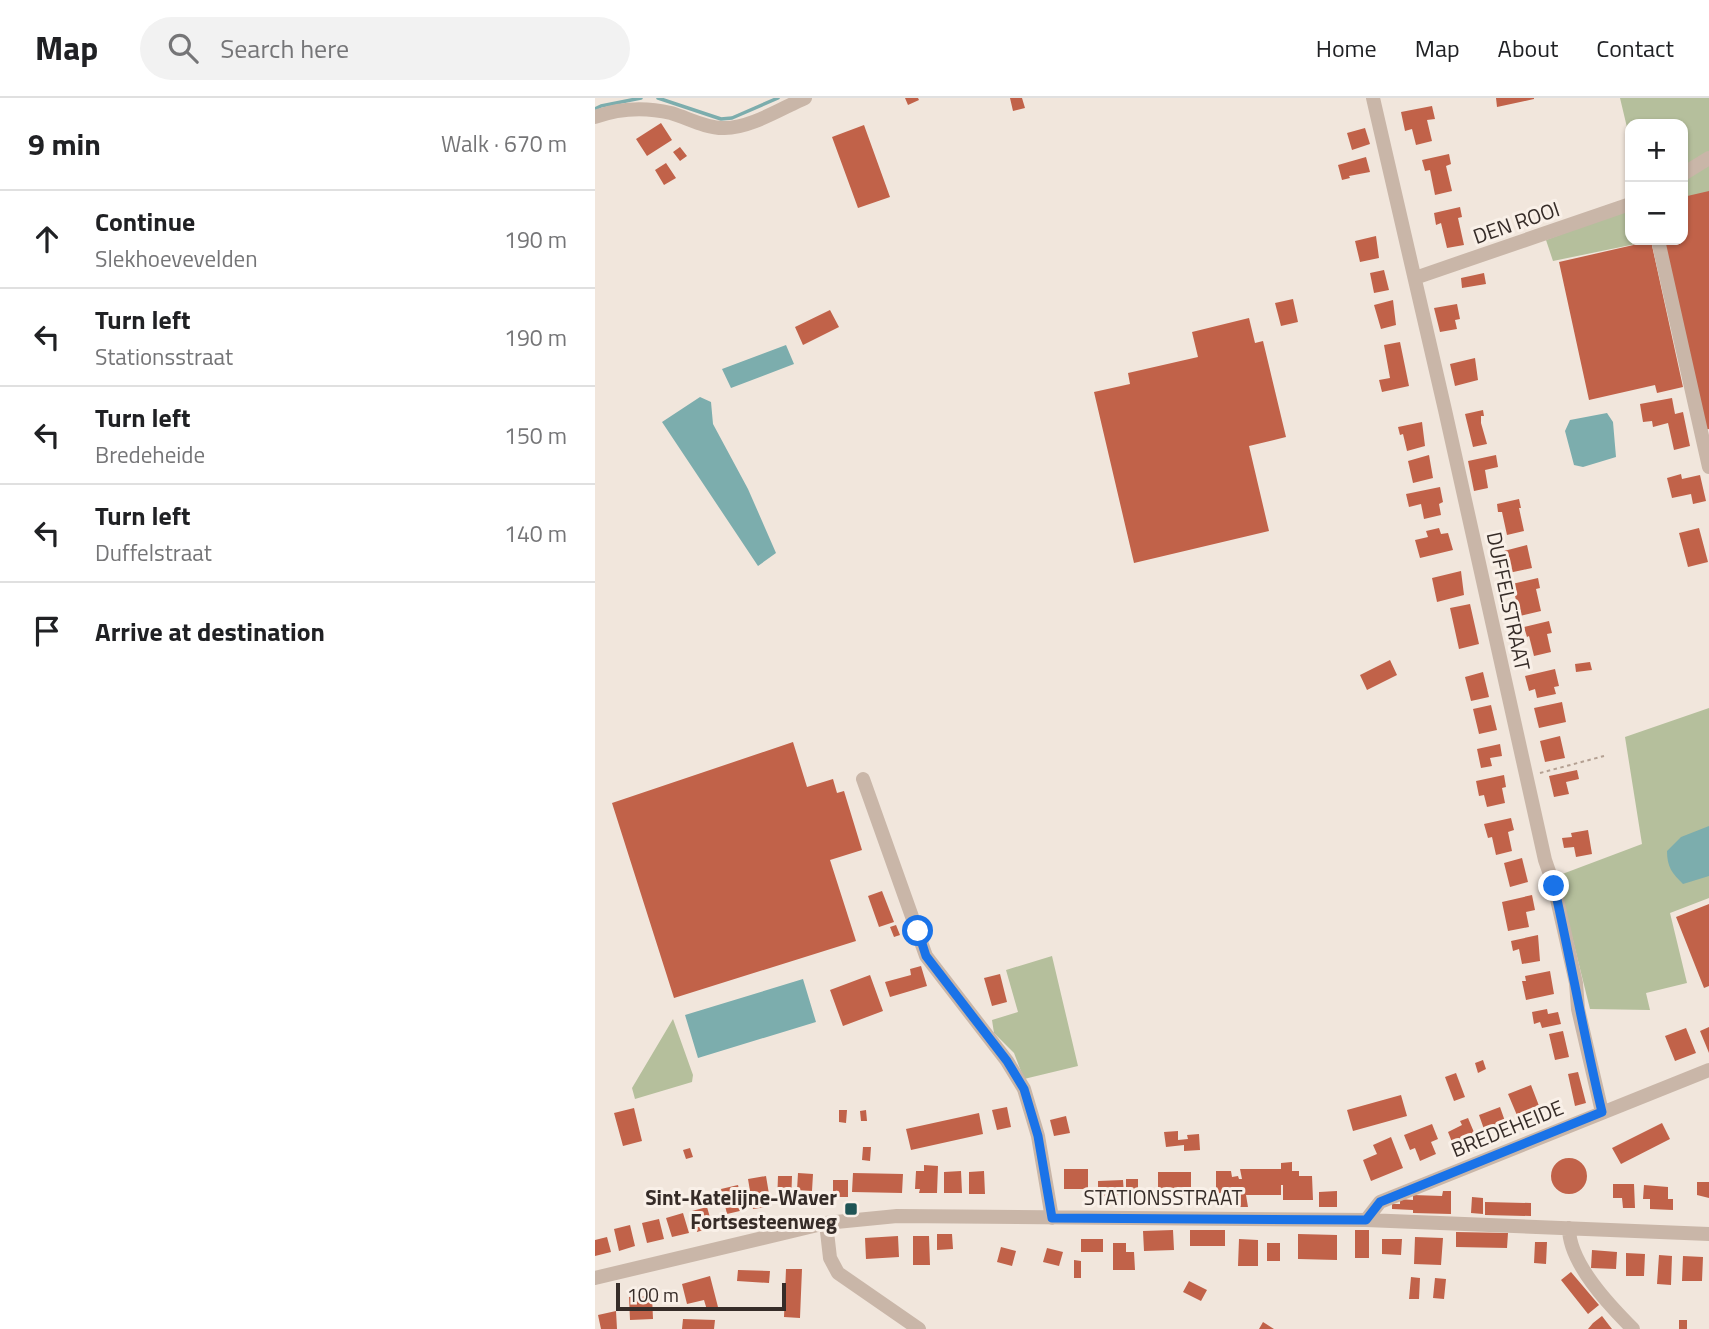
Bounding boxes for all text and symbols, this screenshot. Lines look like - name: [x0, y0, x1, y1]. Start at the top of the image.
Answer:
- search box: [140, 17, 630, 80]
- text: Map: [35, 23, 98, 73]
- icon: search: [164, 29, 202, 67]
- text: Search here: [220, 29, 349, 68]
- text: Home: [1316, 30, 1377, 66]
- text: Map: [1415, 30, 1460, 66]
- text: About: [1498, 30, 1558, 66]
- text: Contact: [1596, 30, 1674, 66]
- map controls: [1625, 119, 1688, 245]
- button: +: [1625, 119, 1688, 182]
- text: 9 min: [28, 121, 101, 167]
- text: Walk · 670 m: [441, 126, 567, 161]
- button: −: [1625, 182, 1688, 245]
- street label: DEN ROOI: [1468, 192, 1564, 252]
- text: Continue: [95, 202, 195, 241]
- icon: ahead: [28, 220, 66, 258]
- text: 190 m: [504, 222, 567, 257]
- text: Slekhoevevelden: [95, 241, 258, 276]
- text: Turn left: [95, 300, 190, 339]
- icon: left: [28, 318, 66, 356]
- text: 190 m: [504, 320, 567, 355]
- text: Stationsstraat: [95, 339, 233, 374]
- text: Turn left: [95, 398, 190, 437]
- icon: left: [28, 416, 66, 454]
- text: 150 m: [504, 418, 567, 453]
- text: Bredeheide: [95, 437, 205, 472]
- text: Turn left: [95, 496, 190, 535]
- icon: left: [28, 514, 66, 552]
- text: 140 m: [504, 516, 567, 551]
- street label: DUFFELSTRAAT: [1479, 529, 1539, 673]
- text: Duffelstraat: [95, 535, 212, 570]
- icon: arrive: [28, 612, 66, 650]
- text: Arrive at destination: [95, 612, 325, 651]
- route end: [1538, 870, 1569, 901]
- route start: [902, 915, 933, 946]
- street label: BREDEHEIDE: [1446, 1091, 1568, 1165]
- place label: Sint-Katelijne-Waver Fortsesteenweg: [645, 1181, 837, 1237]
- street label: STATIONSSTRAAT: [1084, 1181, 1242, 1213]
- marker: Sint-Katelijne-Waver Fortsesteenweg: [843, 1201, 859, 1217]
- scale bar: [616, 1280, 786, 1312]
- text: 100 m: [627, 1280, 679, 1309]

